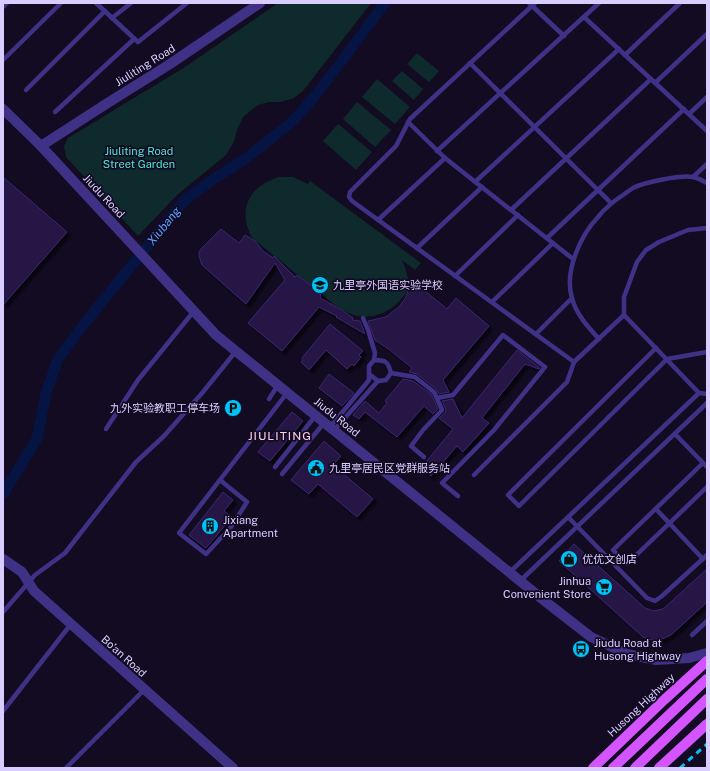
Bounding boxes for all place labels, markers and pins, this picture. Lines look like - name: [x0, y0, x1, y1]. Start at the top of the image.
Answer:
- school or university icon: 九里亭外国语实验学校: [310, 275, 330, 295]
- place label: 九里亭外国语实验学校: [333, 279, 443, 291]
- parking icon: 九外实验教职工停车场: [223, 398, 243, 418]
- place label: 九外实验教职工停车场: [110, 402, 220, 414]
- public building icon: 九里亭居民区党群服务站: [306, 458, 326, 478]
- place label: 九里亭居民区党群服务站: [329, 462, 450, 474]
- place label: Jixiang Apartment: [223, 514, 278, 539]
- building icon: Jixiang Apartment: [200, 516, 220, 536]
- shop icon: 优优文创店: [559, 549, 579, 569]
- place label: 优优文创店: [582, 553, 637, 565]
- place label: Jinhua Convenient Store: [503, 575, 591, 600]
- supermarket icon: Jinhua Convenient Store: [594, 577, 614, 597]
- place label: Jiudu Road at Husong Highway: [594, 637, 681, 662]
- bus stop icon: Jiudu Road at Husong Highway: [571, 639, 591, 659]

